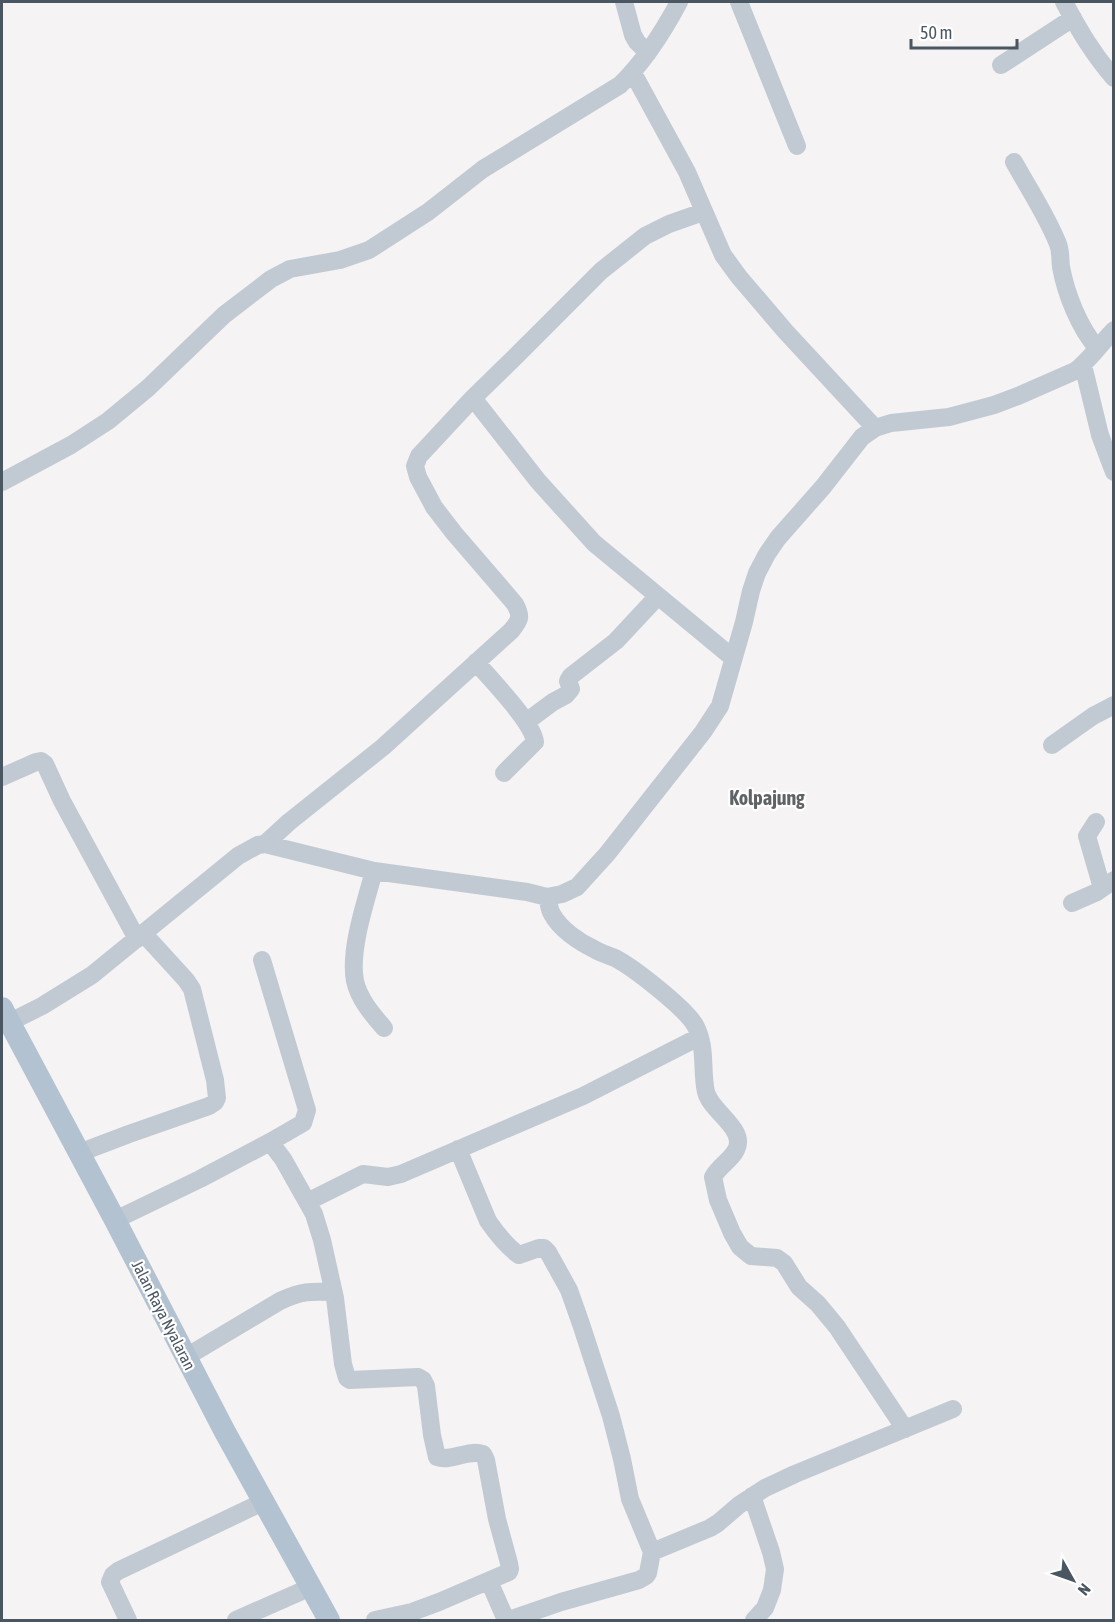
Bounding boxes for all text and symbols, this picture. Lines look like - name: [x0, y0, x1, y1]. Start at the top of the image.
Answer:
- scale bar: [911, 12, 1018, 50]
- text: 50 m: [920, 22, 952, 43]
- district label: Kolpajung: [729, 786, 805, 809]
- street label: Jalan Raya Nyalaran: [128, 1257, 199, 1373]
- north arrow: [1043, 1550, 1103, 1610]
- text: N: [1075, 1580, 1094, 1599]

